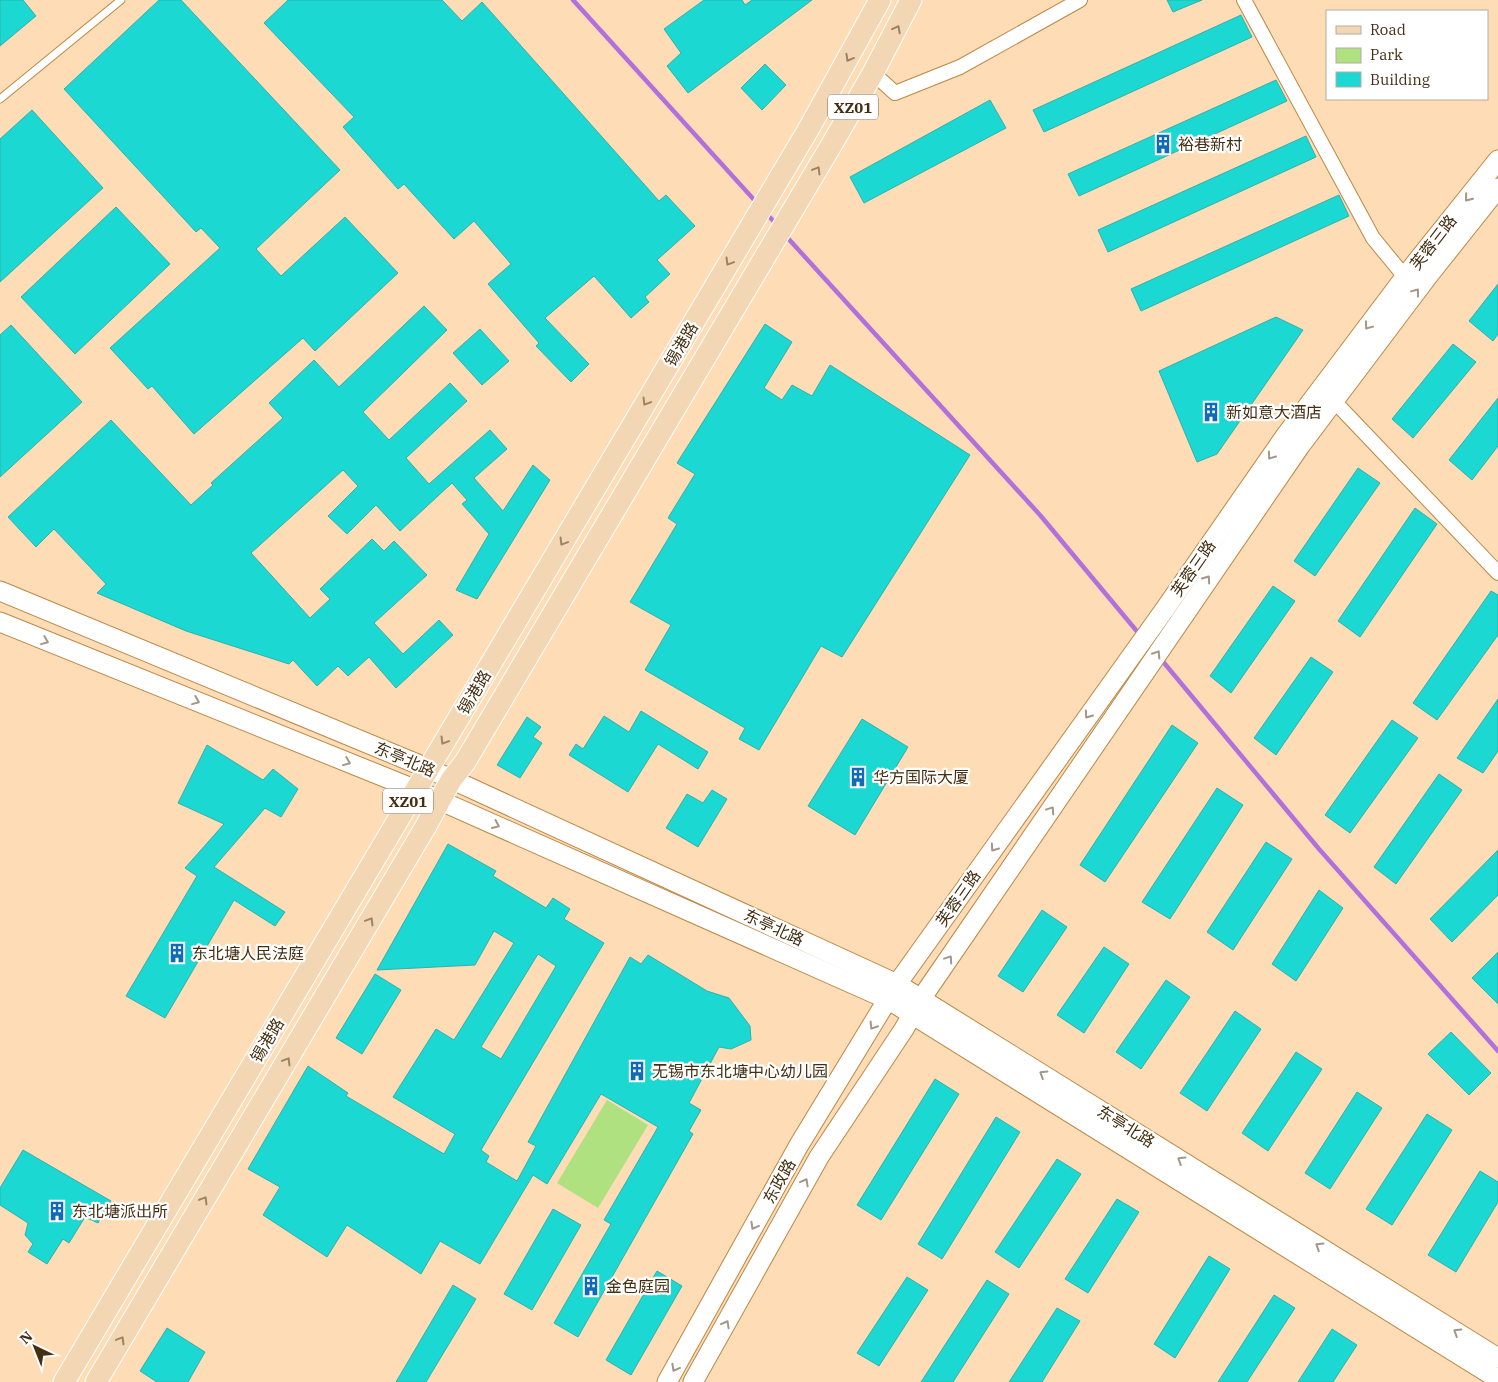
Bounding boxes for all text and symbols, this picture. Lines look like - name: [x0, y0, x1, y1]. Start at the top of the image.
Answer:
- legend: [1326, 10, 1488, 100]
- text: Road: [1370, 20, 1406, 39]
- one-way arrow: [891, 25, 901, 34]
- text: Park: [1370, 45, 1403, 64]
- one-way arrow: [845, 53, 855, 62]
- text: Building: [1370, 70, 1430, 89]
- road number: XZ01: [828, 94, 878, 120]
- building icon: 裕巷新村: [1152, 133, 1174, 155]
- place label: 裕巷新村: [1178, 134, 1242, 154]
- one-way arrow: [810, 167, 820, 176]
- one-way arrow: [1465, 192, 1473, 201]
- street label: 芙蓉三路: [1405, 211, 1461, 273]
- one-way arrow: [726, 257, 736, 266]
- one-way arrow: [1410, 289, 1418, 298]
- street label: 锡港路: [660, 318, 702, 370]
- one-way arrow: [1365, 320, 1374, 330]
- one-way arrow: [643, 396, 653, 405]
- building icon: 新如意大酒店: [1200, 401, 1222, 423]
- place label: 新如意大酒店: [1226, 402, 1322, 422]
- one-way arrow: [1268, 451, 1277, 460]
- one-way arrow: [560, 536, 570, 545]
- street label: 芙蓉三路: [1166, 536, 1220, 600]
- one-way arrow: [1201, 575, 1210, 585]
- one-way arrow: [40, 634, 49, 645]
- one-way arrow: [1151, 650, 1160, 659]
- street label: 锡港路: [453, 666, 495, 718]
- one-way arrow: [191, 695, 200, 706]
- one-way arrow: [1085, 709, 1094, 719]
- one-way arrow: [441, 736, 451, 745]
- street label: 东亭北路: [372, 737, 438, 781]
- one-way arrow: [342, 756, 351, 766]
- building icon: 华方国际大厦: [847, 766, 869, 788]
- place label: 华方国际大厦: [873, 767, 969, 787]
- road number: XZ01: [383, 788, 433, 814]
- one-way arrow: [1045, 806, 1054, 816]
- one-way arrow: [491, 819, 500, 830]
- one-way arrow: [991, 842, 1000, 851]
- street label: 芙蓉三路: [931, 866, 985, 930]
- street label: 东亭北路: [741, 904, 807, 950]
- one-way arrow: [364, 917, 374, 926]
- building icon: 东北塘人民法庭: [166, 942, 188, 964]
- place label: 东北塘人民法庭: [192, 943, 304, 963]
- one-way arrow: [943, 955, 952, 964]
- street label: 锡港路: [246, 1014, 288, 1066]
- one-way arrow: [869, 1021, 879, 1030]
- one-way arrow: [281, 1057, 291, 1066]
- building icon: 无锡市东北塘中心幼儿园: [626, 1060, 648, 1082]
- place label: 无锡市东北塘中心幼儿园: [652, 1061, 828, 1081]
- one-way arrow: [1039, 1071, 1048, 1081]
- street label: 东亭北路: [1094, 1101, 1158, 1151]
- street label: 东政路: [759, 1155, 799, 1207]
- one-way arrow: [1177, 1157, 1186, 1167]
- one-way arrow: [798, 1179, 808, 1188]
- one-way arrow: [198, 1197, 208, 1206]
- building icon: 东北塘派出所: [46, 1200, 68, 1222]
- place label: 东北塘派出所: [72, 1201, 168, 1221]
- one-way arrow: [750, 1221, 760, 1230]
- one-way arrow: [1315, 1243, 1324, 1252]
- building icon: 金色庭园: [580, 1275, 602, 1297]
- place label: 金色庭园: [606, 1276, 670, 1296]
- one-way arrow: [719, 1320, 729, 1329]
- north arrow: [10, 1322, 60, 1372]
- text: N: [16, 1327, 36, 1348]
- one-way arrow: [1453, 1328, 1462, 1338]
- one-way arrow: [115, 1337, 125, 1346]
- one-way arrow: [671, 1362, 681, 1371]

